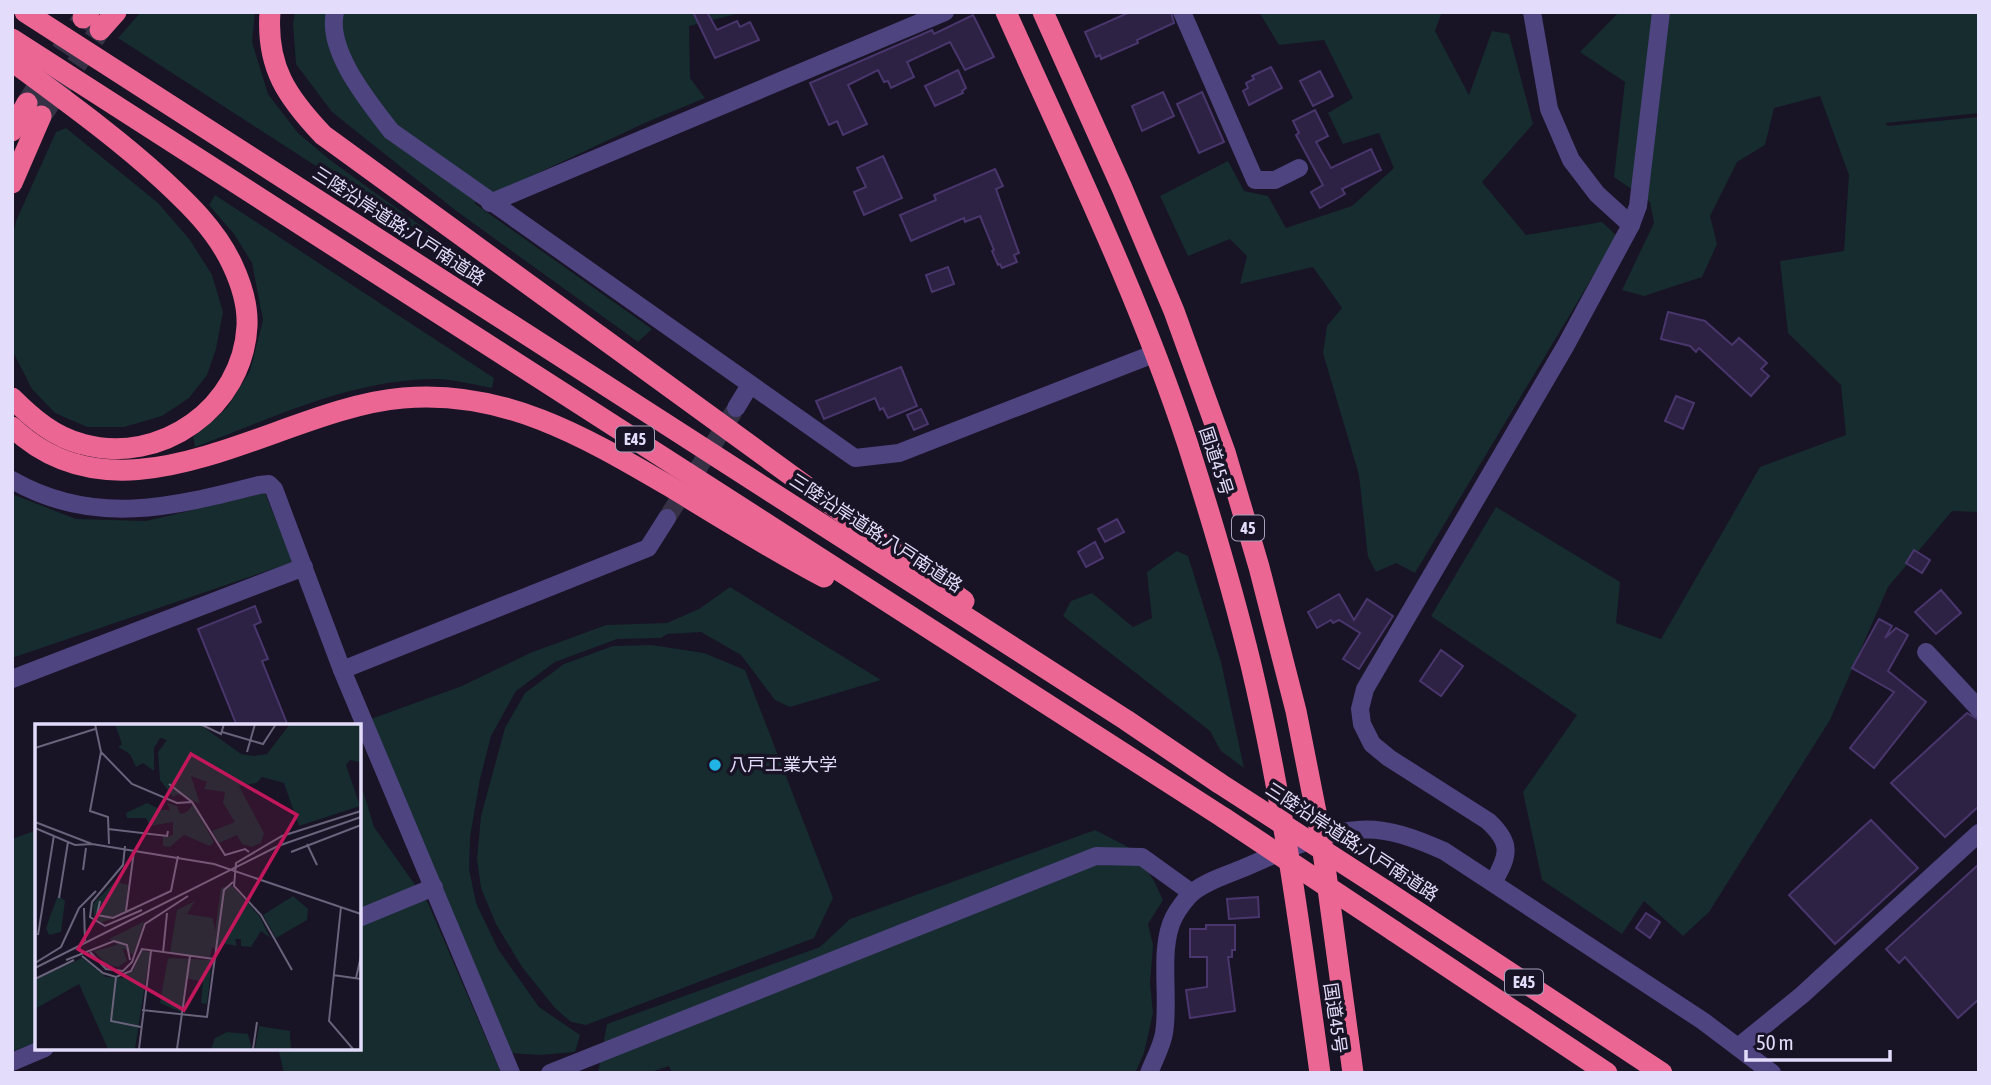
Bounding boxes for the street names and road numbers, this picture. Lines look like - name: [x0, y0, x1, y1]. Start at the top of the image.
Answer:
- street label: 三陸沿岸道路;八戸南道路: [309, 162, 489, 289]
- street label: 国道45号: [1196, 424, 1237, 498]
- road number: E45: [616, 426, 654, 452]
- street label: 三陸沿岸道路;八戸南道路: [786, 469, 966, 596]
- road number: 45: [1232, 516, 1264, 540]
- street label: 三陸沿岸道路;八戸南道路: [1262, 778, 1442, 905]
- road number: E45: [1505, 970, 1543, 994]
- street label: 国道45号: [1320, 981, 1351, 1055]

